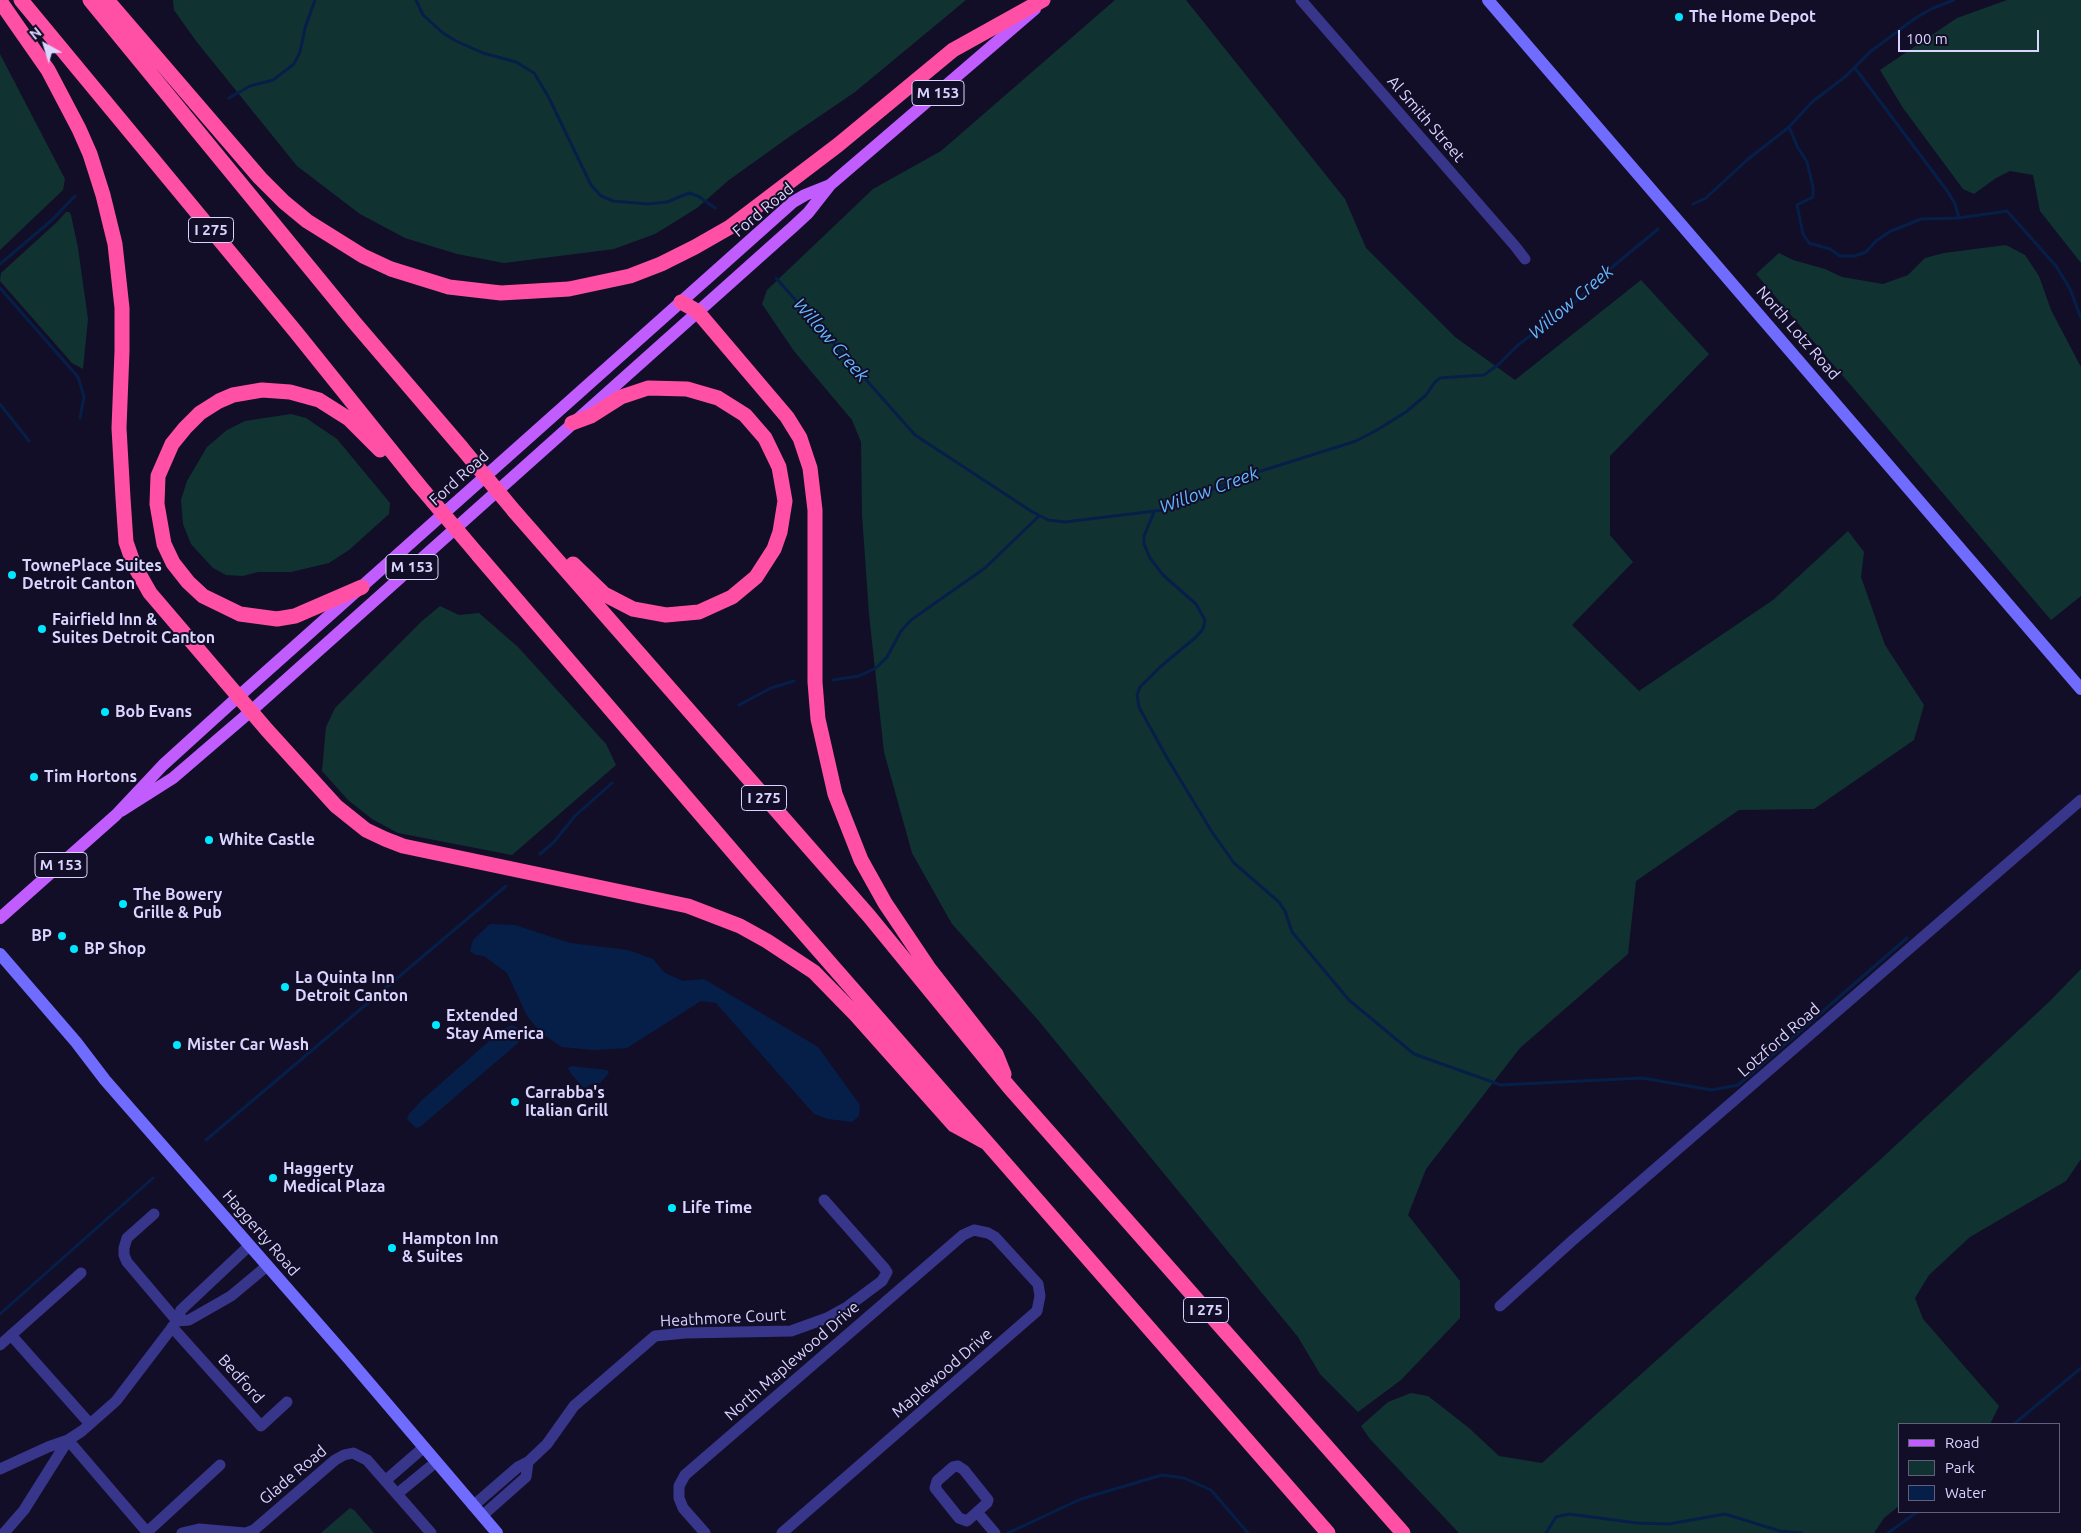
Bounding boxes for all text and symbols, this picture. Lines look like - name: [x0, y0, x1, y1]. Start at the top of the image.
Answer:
- place label: The Home Depot: [1689, 7, 1816, 27]
- marker: The Home Depot: [1673, 11, 1685, 23]
- north arrow: [20, 20, 70, 70]
- scale bar: [1901, 20, 2042, 52]
- text: N: [26, 24, 45, 43]
- text: 100 m: [1906, 30, 1948, 47]
- street label: Al Smith Street: [1383, 72, 1469, 166]
- road number: M 153: [912, 80, 964, 106]
- street label: Ford Road: [729, 179, 797, 241]
- road number: I 275: [188, 218, 234, 242]
- water label: Willow Creek: [1524, 260, 1618, 344]
- street label: North Lotz Road: [1752, 282, 1844, 384]
- water label: Willow Creek: [789, 294, 873, 386]
- street label: Ford Road: [425, 446, 493, 510]
- water label: Willow Creek: [1157, 462, 1261, 518]
- road number: M 153: [386, 554, 438, 580]
- place label: TownePlace Suites Detroit Canton: [22, 556, 162, 594]
- marker: TownePlace Suites Detroit Canton: [6, 569, 18, 581]
- place label: Fairfield Inn & Suites Detroit Canton: [52, 610, 215, 648]
- marker: Fairfield Inn & Suites Detroit Canton: [36, 623, 48, 635]
- place label: Bob Evans: [115, 702, 192, 722]
- marker: Bob Evans: [99, 706, 111, 718]
- place label: Tim Hortons: [44, 767, 137, 787]
- marker: Tim Hortons: [28, 771, 40, 783]
- road number: I 275: [742, 786, 786, 810]
- place label: White Castle: [219, 830, 315, 850]
- marker: White Castle: [203, 834, 215, 846]
- road number: M 153: [35, 852, 87, 878]
- place label: The Bowery Grille & Pub: [133, 885, 222, 923]
- marker: The Bowery Grille & Pub: [117, 898, 129, 910]
- place label: BP: [31, 926, 52, 946]
- marker: BP: [56, 930, 68, 942]
- place label: BP Shop: [84, 939, 146, 959]
- marker: BP Shop: [68, 943, 80, 955]
- place label: La Quinta Inn Detroit Canton: [295, 968, 408, 1006]
- marker: La Quinta Inn Detroit Canton: [279, 981, 291, 993]
- street label: Lotzford Road: [1734, 999, 1824, 1081]
- place label: Extended Stay America: [446, 1006, 544, 1044]
- marker: Extended Stay America: [430, 1019, 442, 1031]
- place label: Mister Car Wash: [187, 1035, 309, 1055]
- marker: Mister Car Wash: [171, 1039, 183, 1051]
- place label: Carrabba's Italian Grill: [525, 1083, 608, 1121]
- marker: Carrabba's Italian Grill: [509, 1096, 521, 1108]
- place label: Haggerty Medical Plaza: [283, 1159, 386, 1197]
- marker: Haggerty Medical Plaza: [267, 1172, 279, 1184]
- street label: Haggerty Road: [219, 1186, 303, 1280]
- place label: Life Time: [682, 1198, 752, 1218]
- marker: Life Time: [666, 1202, 678, 1214]
- place label: Hampton Inn & Suites: [402, 1229, 499, 1267]
- marker: Hampton Inn & Suites: [386, 1242, 398, 1254]
- street label: North Maplewood Drive: [721, 1297, 863, 1425]
- road number: I 275: [1184, 1298, 1228, 1322]
- street label: Heathmore Court: [660, 1305, 786, 1331]
- street label: Maplewood Drive: [888, 1324, 996, 1422]
- street label: Bedford: [214, 1351, 268, 1407]
- legend: [1898, 1423, 2061, 1513]
- text: Road: [1945, 1434, 1980, 1451]
- street label: Glade Road: [256, 1441, 330, 1509]
- text: Park: [1945, 1459, 1975, 1476]
- text: Water: [1945, 1484, 1986, 1501]

